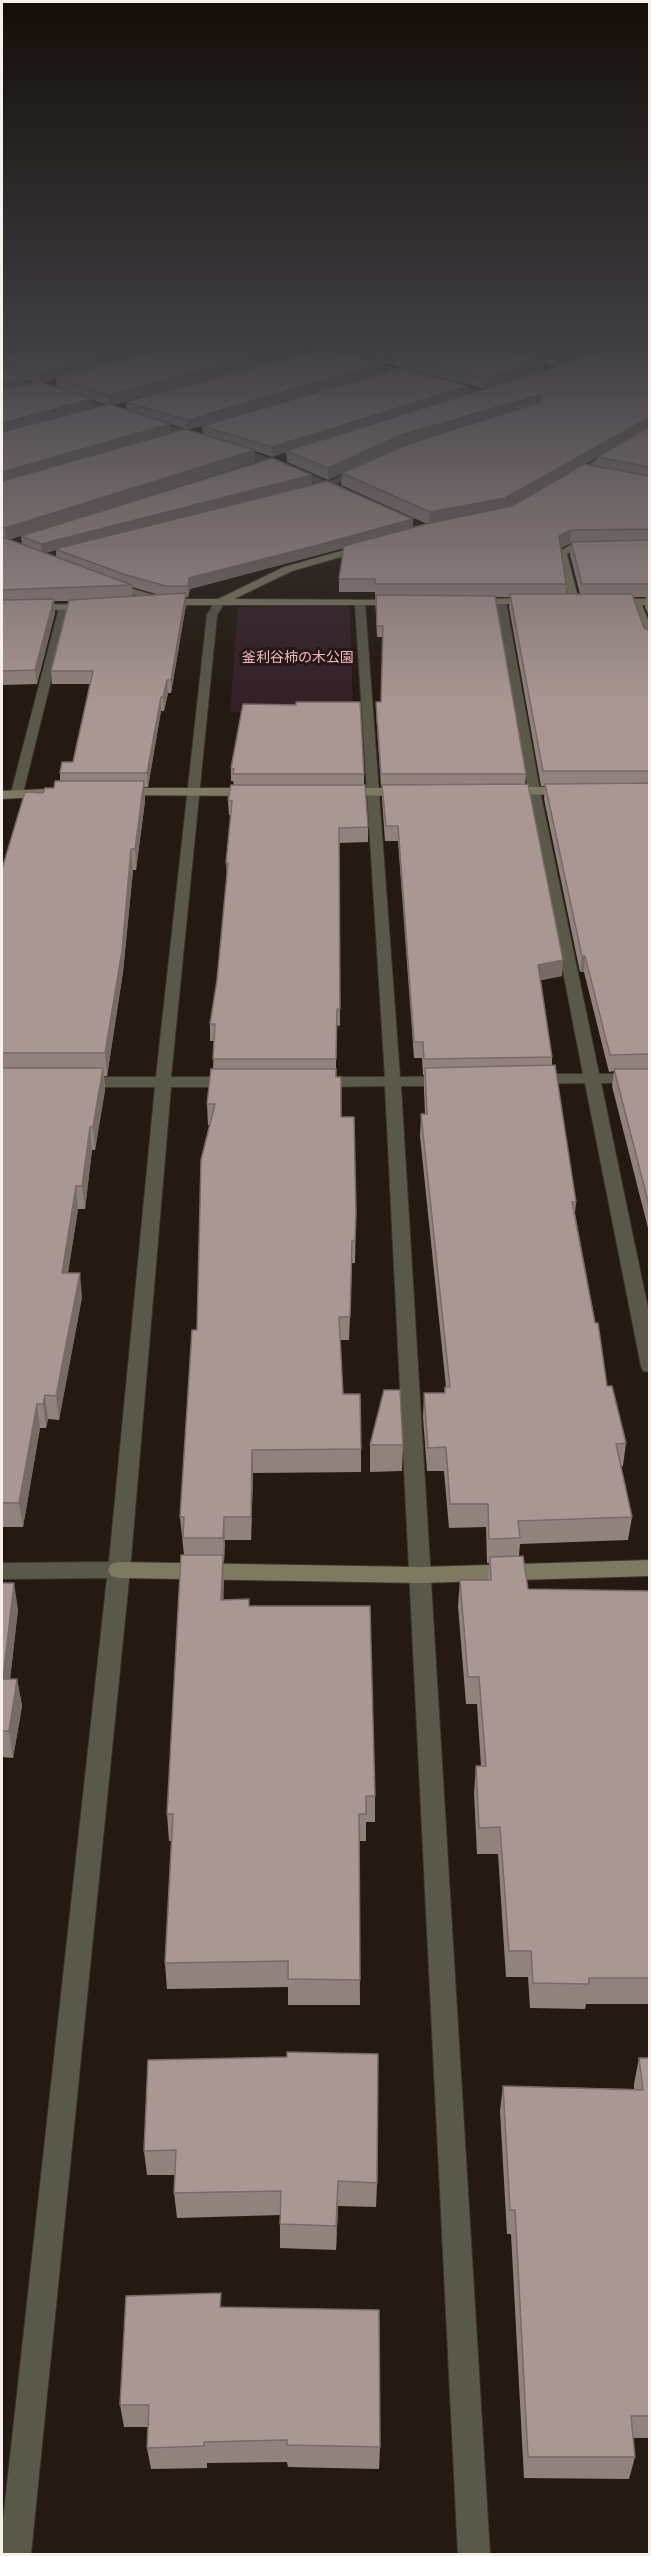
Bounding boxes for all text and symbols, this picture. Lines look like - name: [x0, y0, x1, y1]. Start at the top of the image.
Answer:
- park label: 釜利谷柿の木公園: [242, 650, 354, 666]

